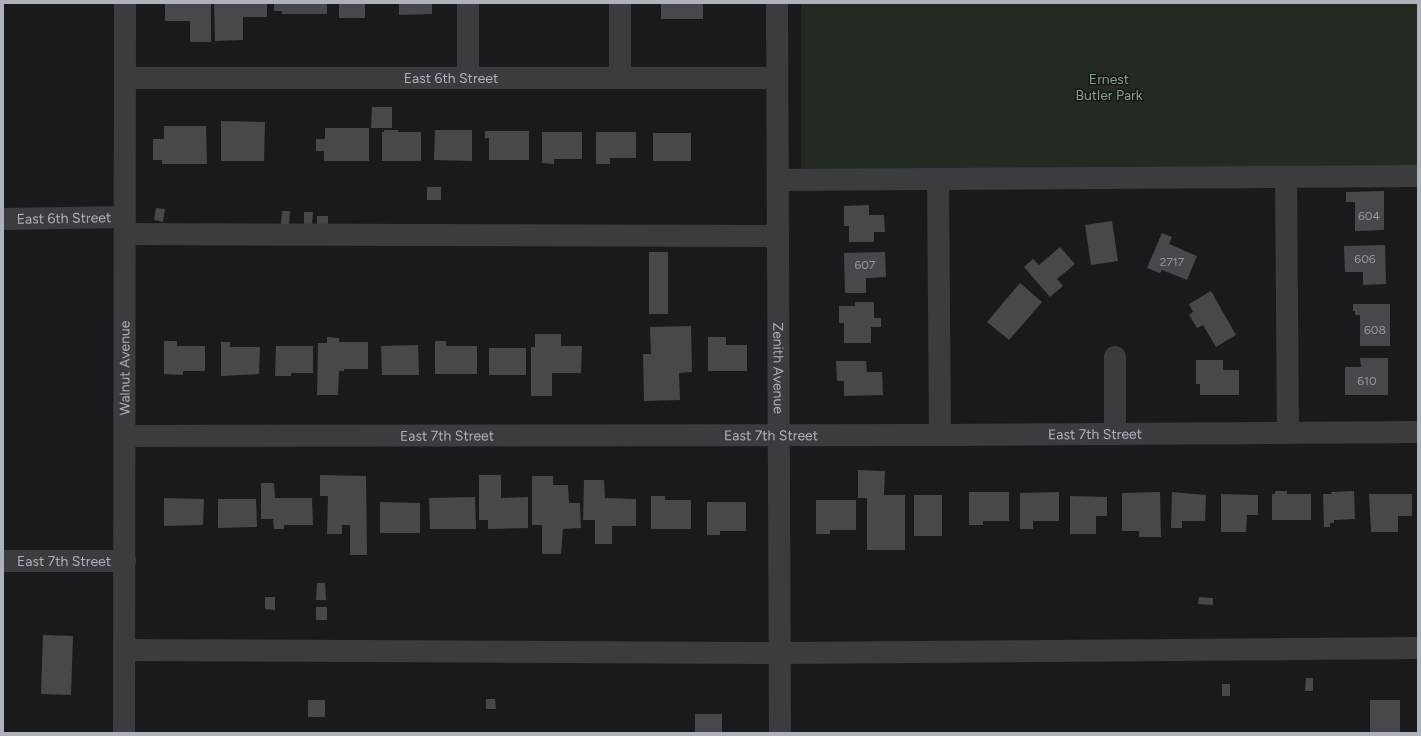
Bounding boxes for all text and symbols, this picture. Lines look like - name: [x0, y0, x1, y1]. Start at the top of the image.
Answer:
- street label: East 6th Street: [404, 70, 498, 87]
- park label: Ernest Butler Park: [1075, 71, 1143, 104]
- street label: East 6th Street: [17, 209, 111, 227]
- house number: 604: [1358, 209, 1381, 223]
- house number: 606: [1354, 252, 1376, 266]
- house number: 2717: [1160, 255, 1185, 269]
- house number: 607: [855, 258, 876, 272]
- street label: Walnut Avenue: [116, 320, 133, 415]
- street label: Zenith Avenue: [770, 322, 787, 414]
- house number: 608: [1364, 323, 1386, 337]
- house number: 610: [1357, 374, 1377, 388]
- street label: East 7th Street: [1048, 425, 1142, 443]
- street label: East 7th Street: [400, 427, 494, 444]
- street label: East 7th Street: [724, 427, 818, 444]
- street label: East 7th Street: [17, 553, 111, 570]

